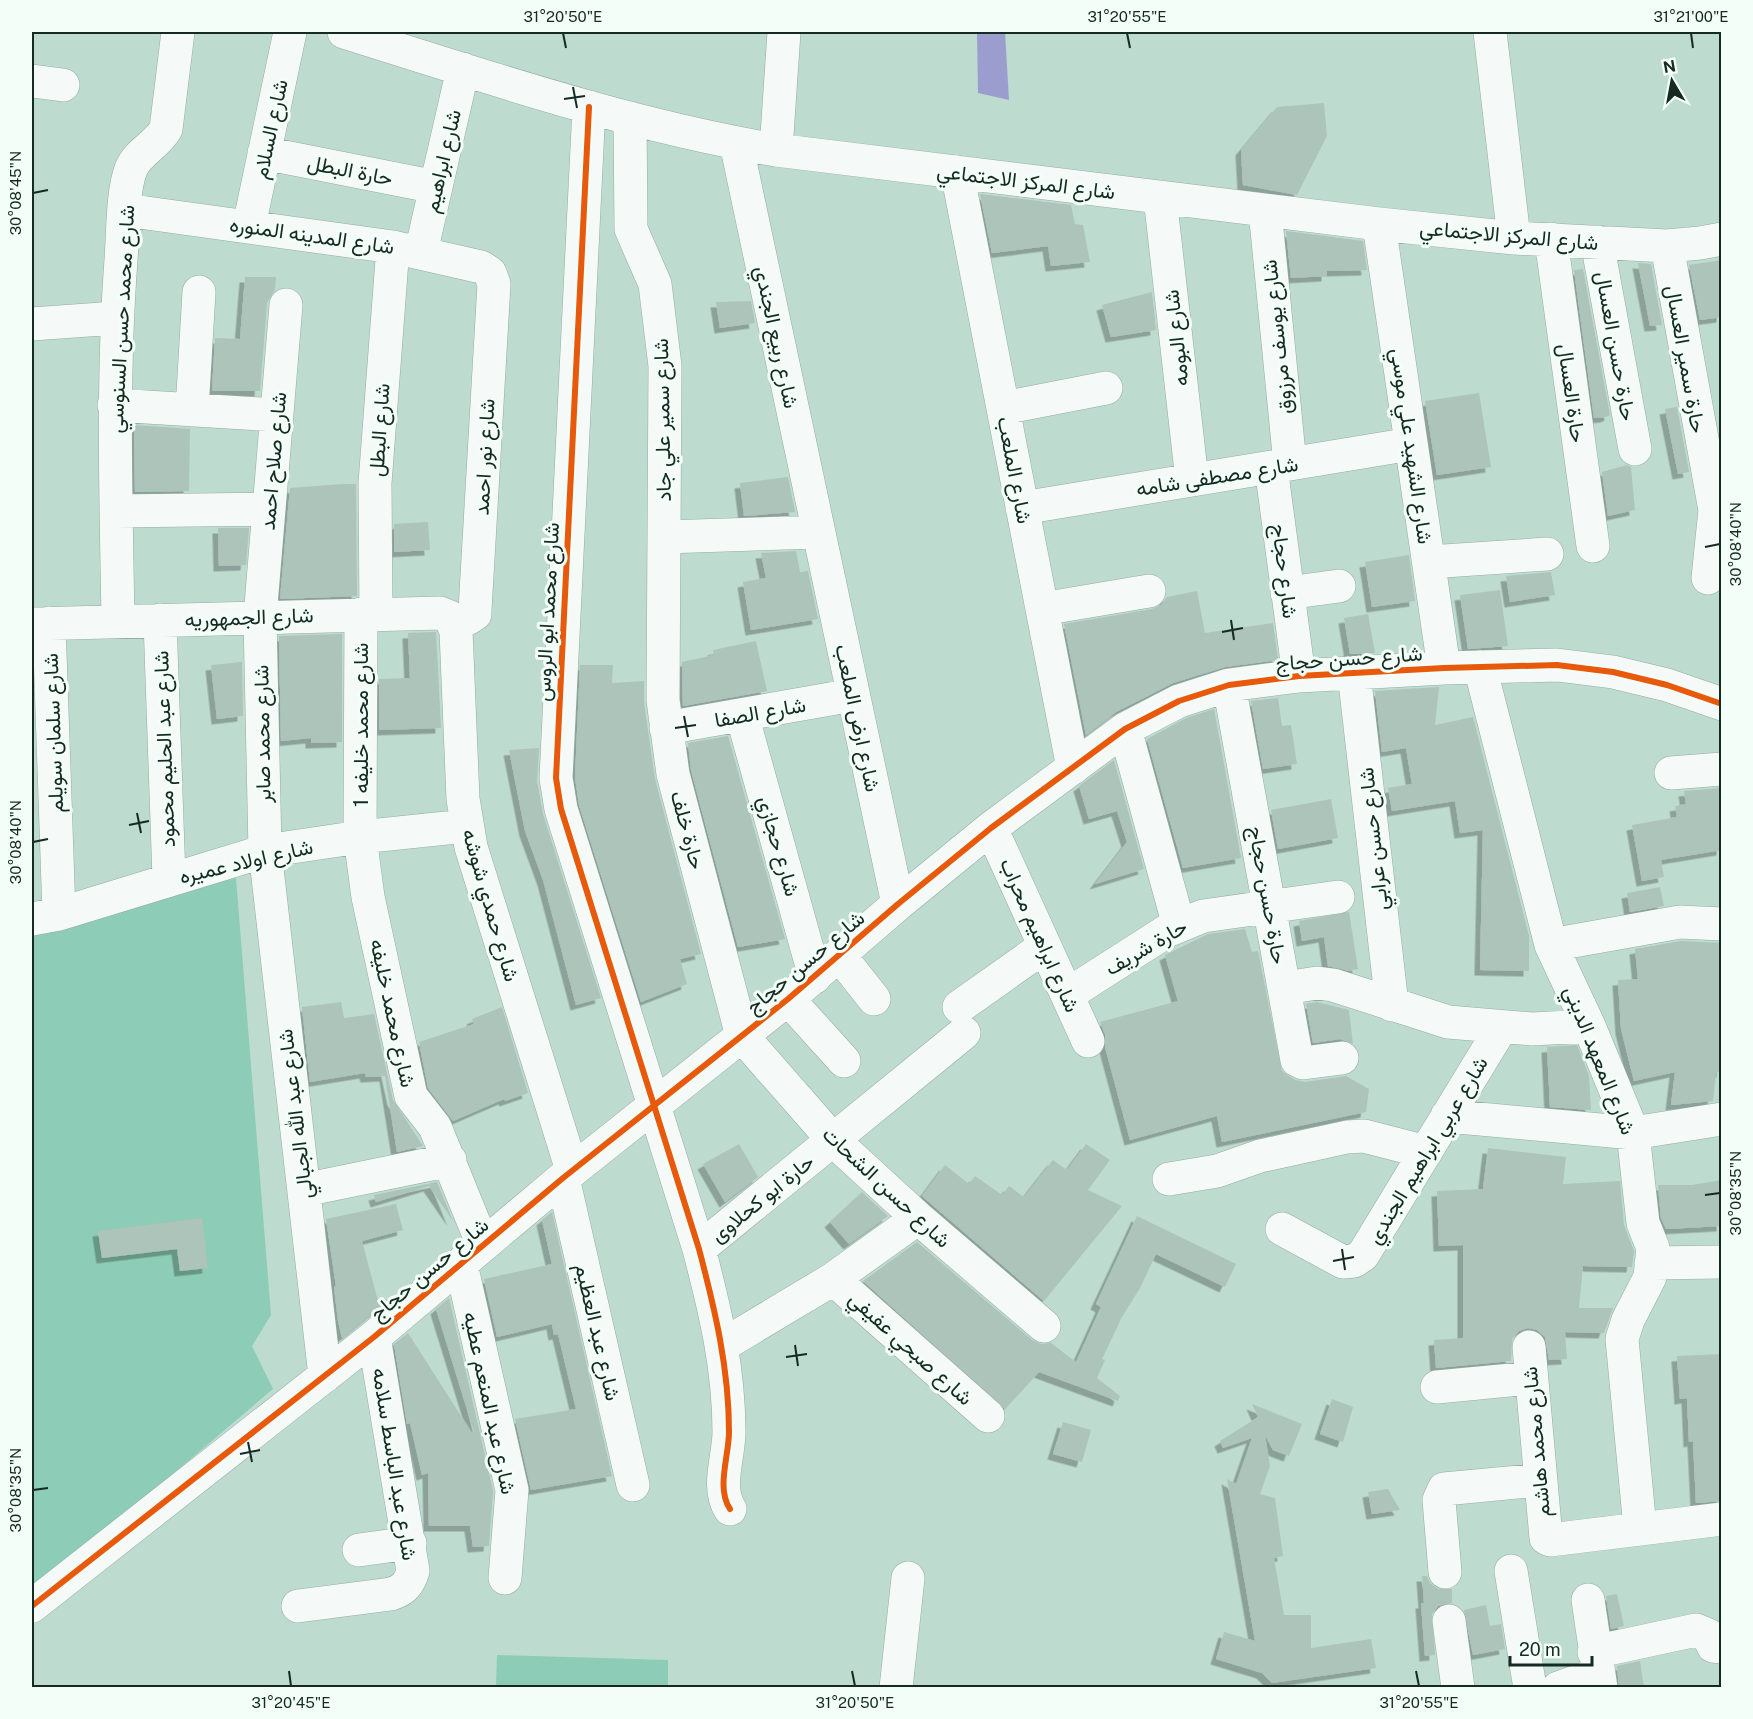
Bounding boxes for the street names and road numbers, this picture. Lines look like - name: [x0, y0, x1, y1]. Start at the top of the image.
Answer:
- street label: شارع السلام: [247, 77, 295, 181]
- street label: شارع ابراهيم: [418, 107, 468, 216]
- street label: حارة البطل: [305, 149, 395, 191]
- street label: شارع المركز الاجتماعي: [935, 158, 1117, 209]
- street label: شارع محمد حسن السنوسي: [103, 204, 144, 434]
- street label: شارع المدينه المنوره: [228, 211, 396, 261]
- street label: شارع المركز الاجتماعي: [1418, 215, 1600, 260]
- street label: شارع يوسف مرزوق: [1256, 258, 1300, 416]
- street label: شارع ربيع الجندي: [745, 263, 804, 412]
- street label: حارة حسن العسال: [1590, 269, 1641, 423]
- street label: حارة سمير العسال: [1660, 283, 1711, 435]
- street label: شارع البومه: [1159, 288, 1195, 388]
- street label: شارع سمير علي جاد: [648, 338, 681, 502]
- street label: حارة العسال: [1552, 342, 1591, 444]
- street label: شارع الشهيد علي موسي: [1381, 347, 1438, 546]
- street label: شارع البطل: [363, 382, 397, 478]
- street label: شارع صلاح احمد: [254, 391, 293, 531]
- street label: شارع نور احمد: [468, 398, 502, 516]
- street label: شارع الملعب: [990, 414, 1038, 526]
- street label: شارع مصطفى شامه: [1134, 451, 1300, 503]
- street label: شارع محمد ابو الروس: [530, 522, 566, 702]
- street label: شارع حجاج: [1265, 522, 1303, 620]
- street label: شارع الجمهوريه: [184, 602, 314, 634]
- street label: شارع حسن حجاج: [1275, 640, 1423, 678]
- street label: شارع ارض الملعب: [828, 642, 886, 794]
- street label: شارع محمد خليفه 1: [348, 643, 375, 807]
- street label: شارع عبد الحليم محمود: [148, 650, 182, 848]
- street label: شارع سلمان سويلم: [38, 653, 70, 813]
- street label: شارع محمد صابر: [248, 664, 278, 804]
- street label: شارع الصفا: [712, 692, 808, 734]
- street label: شارع حسن عرابي: [1353, 766, 1398, 912]
- street label: حارة خلف: [665, 788, 710, 872]
- street label: شارع حجازي: [748, 793, 805, 900]
- street label: حارة حسن حجاج: [1242, 824, 1292, 966]
- street label: شارع حمدي شوشه: [452, 826, 525, 986]
- street label: شارع اولاد عميره: [177, 833, 316, 890]
- street label: شارع ابراهيم محراب: [993, 854, 1085, 1017]
- street label: شارع حسن حجاج: [741, 905, 871, 1020]
- street label: حارة شريف: [1100, 913, 1192, 981]
- street label: شارع محمد خليفه: [363, 937, 421, 1090]
- street label: شارع المعهد الديني: [1554, 982, 1641, 1140]
- street label: شارع عبد الله الجبالي: [272, 1027, 323, 1200]
- street label: شارع عربي ابراهيم الجندي: [1361, 1052, 1497, 1251]
- street label: شارع حسن الشحات: [816, 1121, 956, 1254]
- street label: حارة ابو كحلاوى: [705, 1149, 819, 1248]
- street label: شارع حسن حجاج: [365, 1212, 495, 1327]
- street label: شارع عبد العظيم: [568, 1261, 626, 1403]
- street label: شارع صبحي عفيفي: [840, 1286, 978, 1414]
- street label: شارع عبد المنعم عطيه: [456, 1309, 522, 1497]
- street label: شارع محمد هاشم: [1517, 1365, 1557, 1518]
- street label: شارع عبد الباسط سلامه: [365, 1366, 423, 1562]

